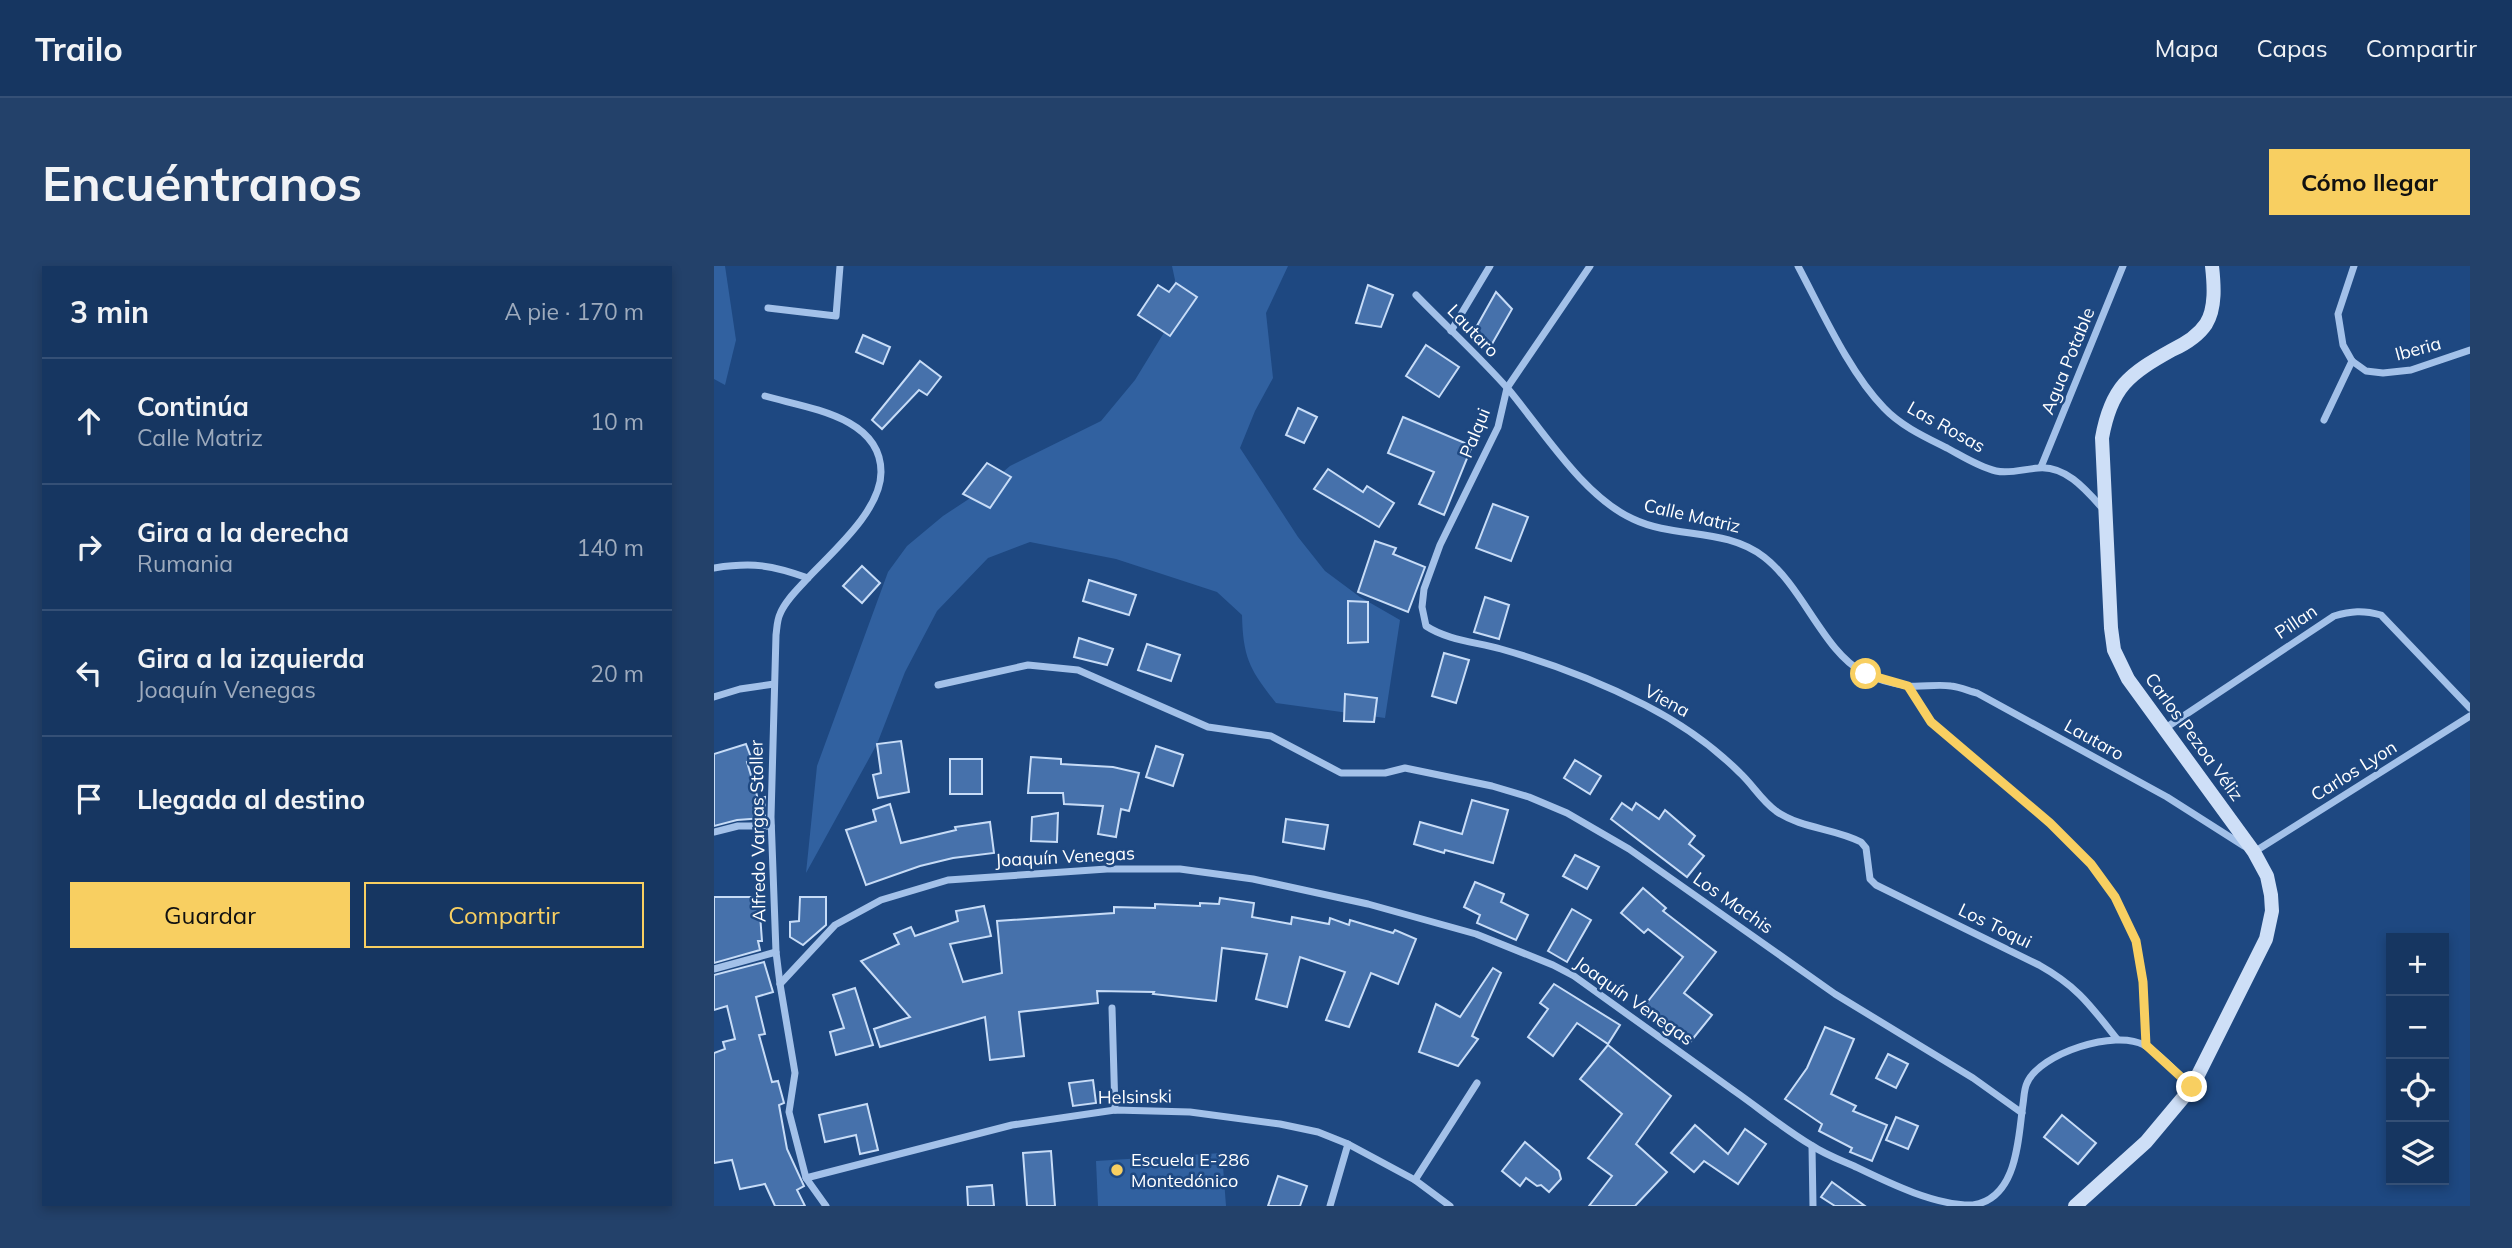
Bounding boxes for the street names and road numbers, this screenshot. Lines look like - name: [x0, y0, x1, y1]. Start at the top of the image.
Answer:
- street label: Lautaro: [1443, 299, 1504, 362]
- street label: Agua Potable: [2036, 304, 2099, 418]
- street label: Iberia: [2392, 331, 2443, 366]
- street label: Las Rosas: [1903, 396, 1989, 457]
- street label: Palqui: [1454, 404, 1495, 461]
- street label: Calle Matriz: [1641, 493, 1743, 538]
- street label: Pillan: [2270, 599, 2321, 644]
- street label: Carlos Pezoa Véliz: [2140, 668, 2249, 805]
- street label: Viena: [1641, 679, 1694, 722]
- street label: Lautaro: [2060, 714, 2128, 765]
- street label: Carlos Lyon: [2307, 735, 2401, 806]
- street label: Alfredo Vargas Stoller: [744, 739, 771, 922]
- street label: Joaquín Venegas: [994, 841, 1136, 872]
- street label: Los Machis: [1689, 867, 1778, 939]
- street label: Los Toqui: [1955, 898, 2036, 953]
- street label: Joaquín Venegas: [1570, 951, 1698, 1050]
- street label: Helsinski: [1098, 1084, 1172, 1109]

